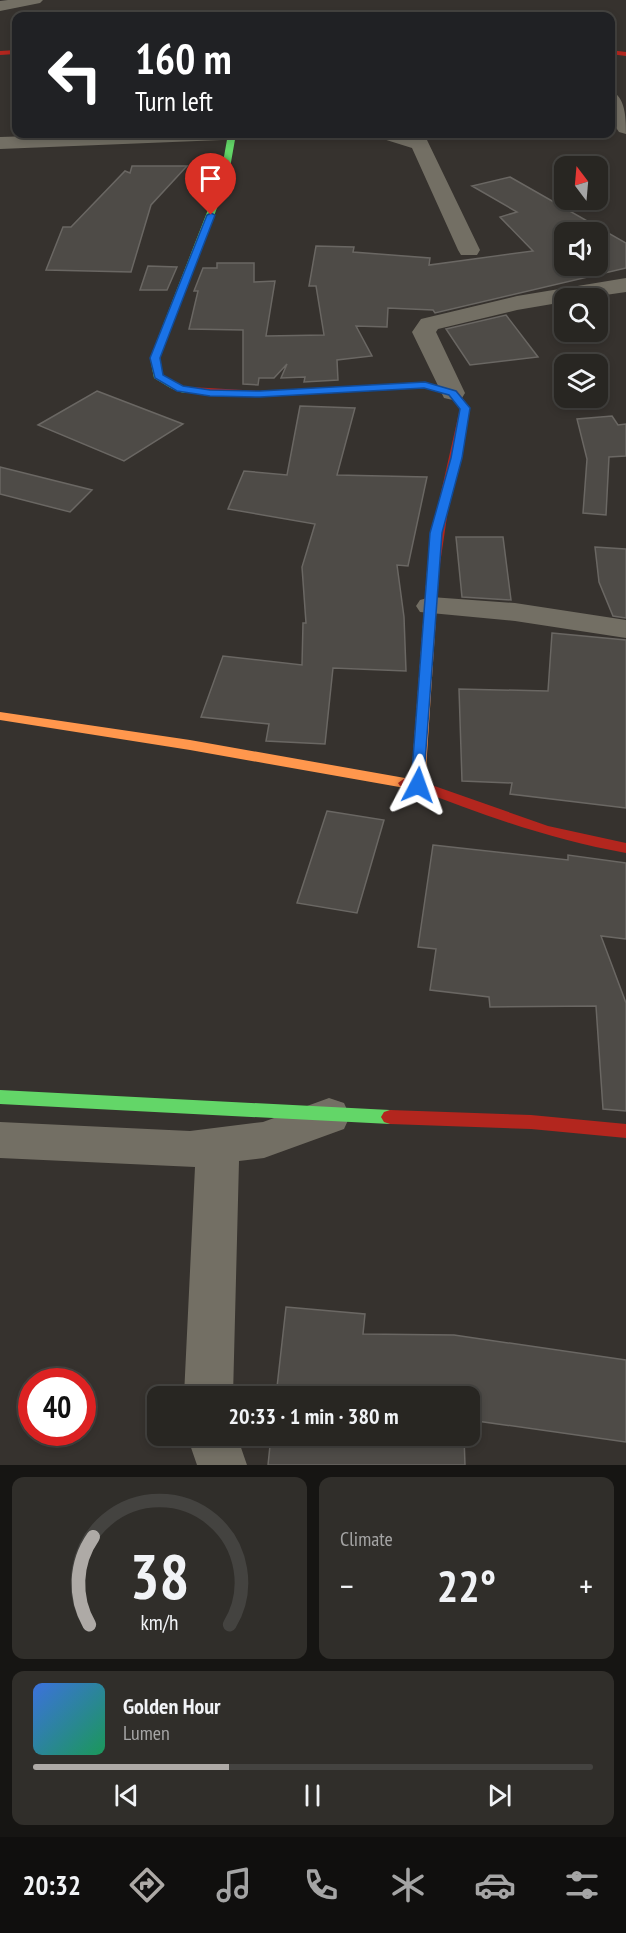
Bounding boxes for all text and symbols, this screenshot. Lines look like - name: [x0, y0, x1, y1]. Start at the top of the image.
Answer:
- text: 160 m: [135, 31, 232, 86]
- icon: left: [36, 36, 114, 114]
- text: Turn left: [135, 84, 213, 118]
- pin: [185, 153, 236, 215]
- north arrow: [554, 156, 608, 210]
- map controls: [554, 156, 608, 408]
- icon: arrive: [194, 162, 227, 195]
- button: sound: [554, 222, 608, 276]
- button: search: [554, 288, 608, 342]
- button: layers: [554, 354, 608, 408]
- position arrow: [386, 753, 450, 817]
- speed limit sign: 40: [18, 1368, 96, 1446]
- text: 20:33 · 1 min · 380 m: [228, 1402, 399, 1430]
- text: Climate: [340, 1526, 393, 1552]
- text: 38: [130, 1535, 189, 1616]
- text: 22°: [437, 1556, 496, 1614]
- text: −: [340, 1564, 354, 1607]
- text: +: [579, 1564, 593, 1607]
- text: km/h: [140, 1608, 179, 1636]
- text: Golden Hour: [123, 1692, 221, 1720]
- text: Lumen: [123, 1720, 170, 1746]
- icon: previous: [110, 1779, 143, 1812]
- icon: pause: [296, 1779, 329, 1812]
- icon: next: [483, 1779, 516, 1812]
- icon: directions: [126, 1864, 168, 1906]
- icon: music: [213, 1864, 255, 1906]
- icon: phone: [300, 1864, 342, 1906]
- icon: climate: [387, 1864, 429, 1906]
- icon: car: [474, 1864, 516, 1906]
- icon: filters: [561, 1864, 603, 1906]
- text: 20:32: [23, 1868, 81, 1902]

